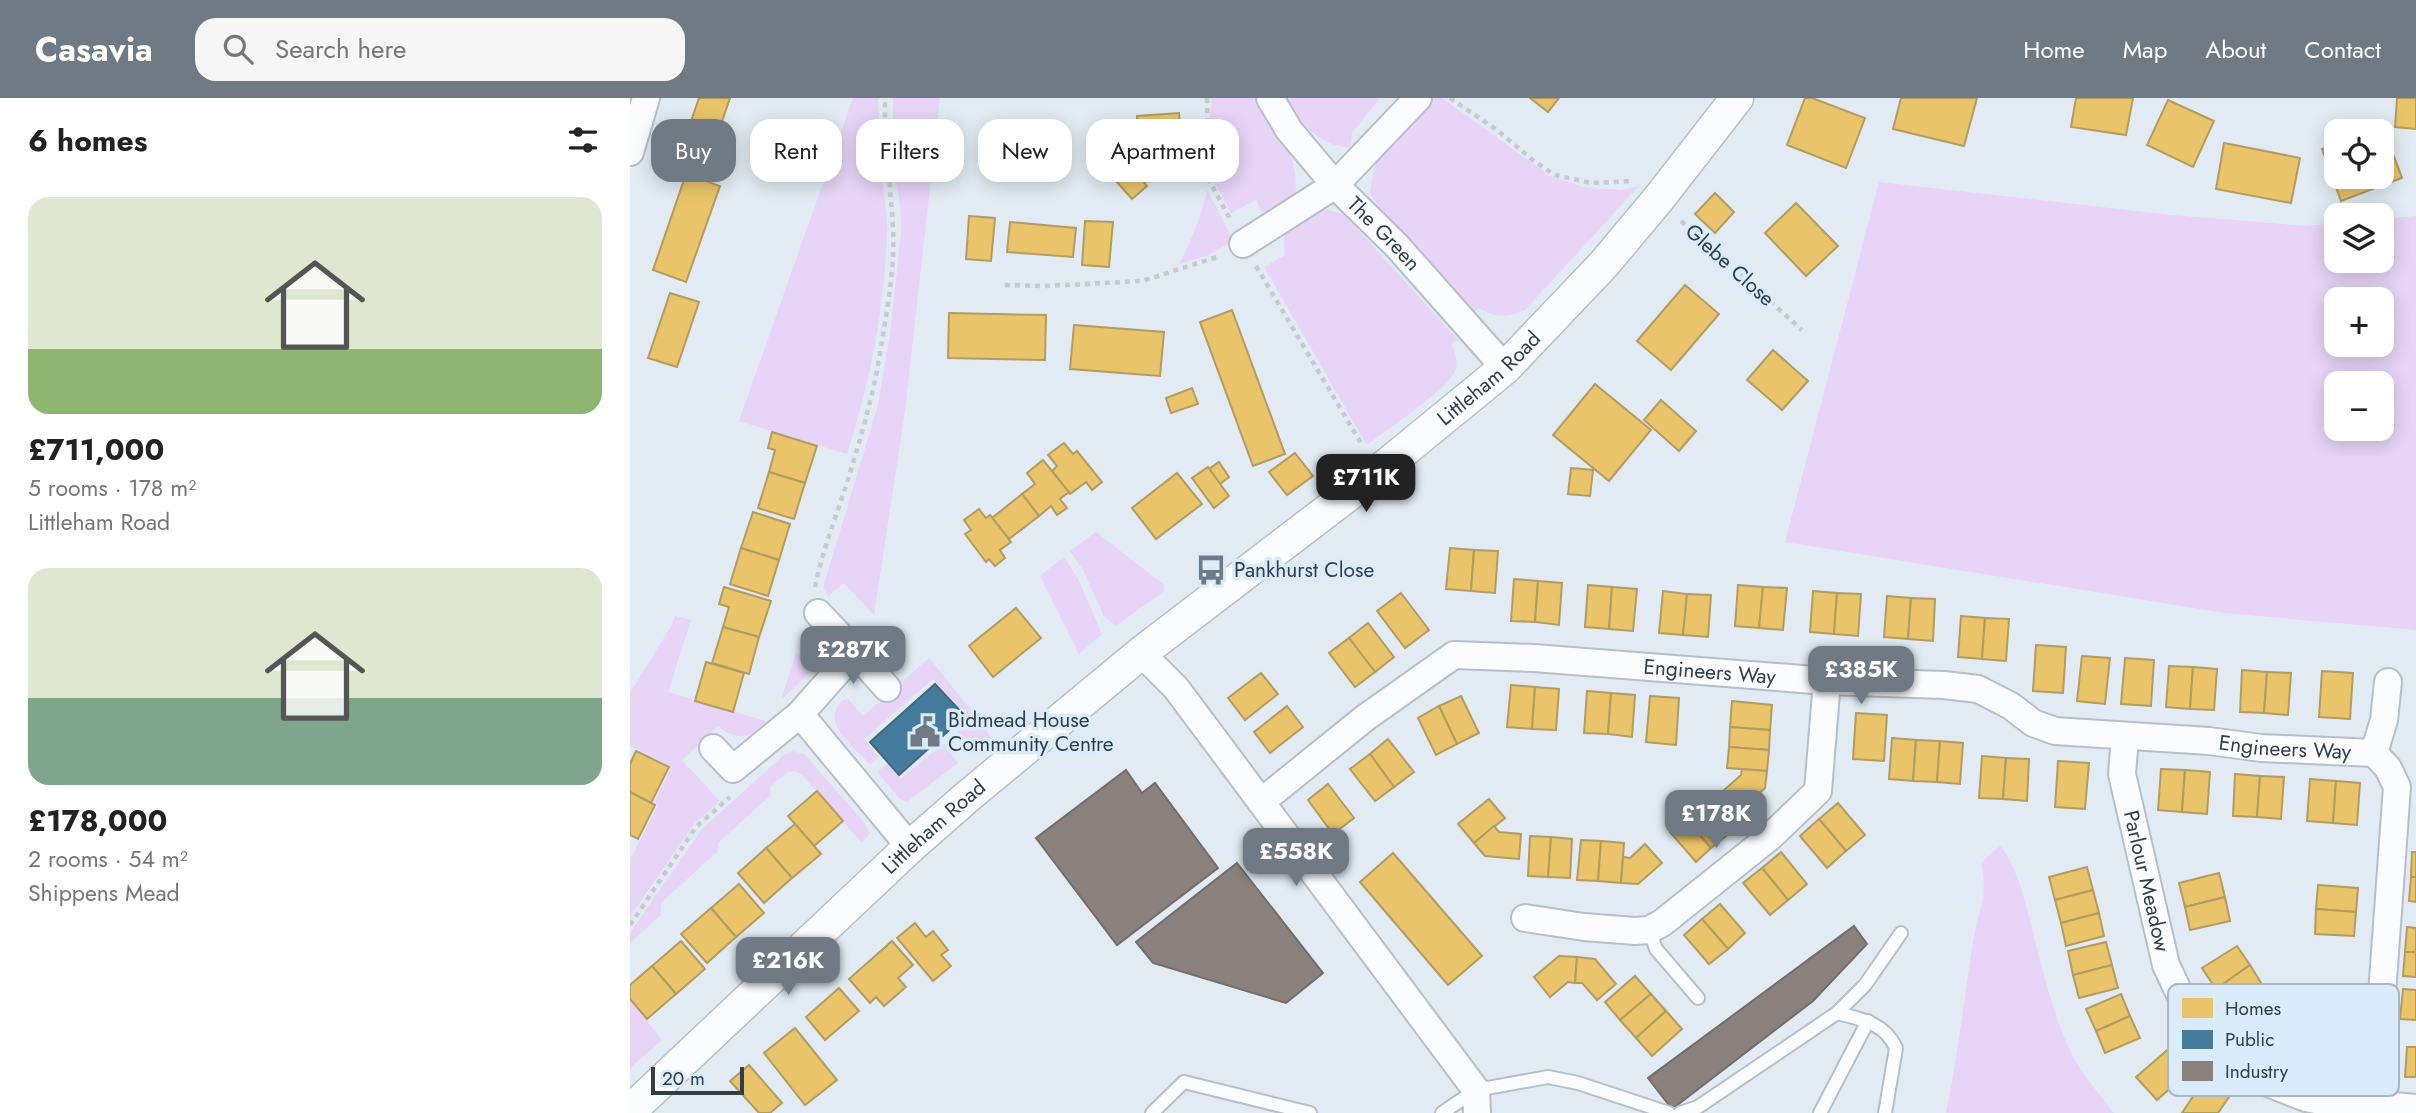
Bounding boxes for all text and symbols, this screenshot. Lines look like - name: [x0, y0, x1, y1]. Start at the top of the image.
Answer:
- search box: [195, 18, 685, 81]
- text: Casavia: [35, 26, 153, 73]
- icon: search: [219, 30, 257, 68]
- text: Search here: [275, 30, 406, 68]
- text: Home: [2023, 32, 2085, 67]
- text: Map: [2123, 32, 2167, 67]
- text: About: [2205, 32, 2266, 67]
- text: Contact: [2304, 32, 2381, 67]
- text: 6 homes: [28, 119, 147, 162]
- chip: Buy: [651, 119, 736, 182]
- chip: Rent: [750, 119, 842, 182]
- chip: Filters: [856, 119, 964, 182]
- chip: New: [978, 119, 1072, 182]
- chip: Apartment: [1086, 119, 1239, 182]
- map controls: [2324, 119, 2394, 441]
- button: locate: [2324, 119, 2394, 189]
- icon: filters: [564, 121, 602, 159]
- street label: The Green: [1340, 190, 1427, 278]
- button: layers: [2324, 203, 2394, 273]
- street label: Glebe Close: [1679, 217, 1781, 313]
- icon: home: [252, 242, 378, 368]
- button: +: [2324, 287, 2394, 357]
- street label: Littleham Road: [1431, 324, 1548, 433]
- button: −: [2324, 371, 2394, 441]
- text: £711,000: [28, 428, 164, 471]
- pin: £711K: [1317, 454, 1415, 514]
- text: £711K: [1332, 460, 1400, 494]
- text: 5 rooms · 178 m²: [28, 471, 196, 505]
- text: Littleham Road: [28, 505, 170, 539]
- bus stop icon: Pankhurst Close: [1194, 553, 1228, 587]
- place label: Pankhurst Close: [1234, 555, 1374, 585]
- icon: home: [252, 613, 378, 739]
- pin: £287K: [804, 626, 902, 686]
- text: £287K: [816, 632, 890, 666]
- pin: £385K: [1812, 646, 1910, 706]
- street label: Engineers Way: [1642, 652, 1778, 692]
- text: £385K: [1824, 652, 1898, 686]
- place label: Bidmead House Community Centre: [948, 705, 1114, 759]
- public building icon: Bidmead House Community Centre: [908, 715, 942, 749]
- street label: Engineers Way: [2217, 727, 2353, 767]
- street label: Littleham Road: [875, 773, 992, 881]
- pin: £178K: [1667, 790, 1765, 850]
- text: £178K: [1681, 796, 1751, 830]
- text: £178,000: [28, 799, 167, 842]
- street label: Parlour Meadow: [2116, 807, 2178, 956]
- pin: £558K: [1247, 828, 1345, 888]
- text: £558K: [1259, 834, 1333, 868]
- text: 2 rooms · 54 m²: [28, 842, 188, 876]
- text: Shippens Mead: [28, 876, 180, 910]
- pin: £216K: [739, 937, 837, 997]
- text: £216K: [752, 943, 824, 977]
- legend: [2168, 984, 2399, 1096]
- text: Homes: [2225, 995, 2282, 1022]
- text: Public: [2225, 1026, 2274, 1053]
- text: Industry: [2225, 1058, 2289, 1085]
- scale bar: [651, 1064, 744, 1096]
- text: 20 m: [662, 1065, 705, 1092]

